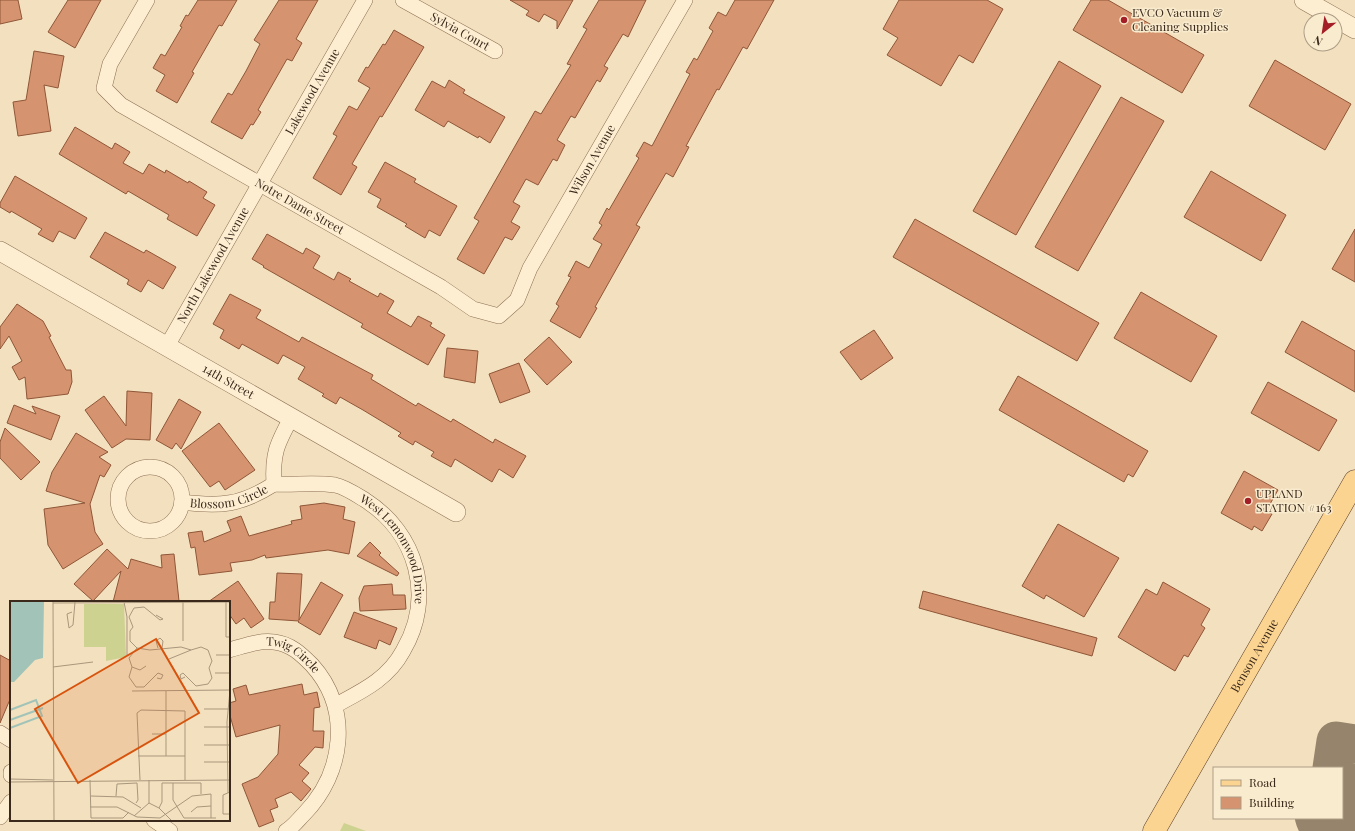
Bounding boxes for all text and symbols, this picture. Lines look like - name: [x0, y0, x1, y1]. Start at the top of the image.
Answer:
- place label: EVCO Vacuum & Cleaning Supplies: [1132, 4, 1228, 34]
- street label: Sylvia Court: [428, 8, 493, 54]
- north arrow: [1303, 12, 1343, 52]
- marker: EVCO Vacuum & Cleaning Supplies: [1119, 15, 1129, 25]
- text: N: [1311, 33, 1325, 50]
- street label: Lakewood Avenue: [281, 45, 343, 137]
- street label: Wilson Avenue: [564, 121, 618, 199]
- street label: Notre Dame Street: [253, 174, 348, 238]
- street label: North Lakewood Avenue: [173, 204, 252, 326]
- street label: 14th Street: [200, 360, 258, 402]
- street label: Blossom Circle: [189, 480, 270, 511]
- place label: UPLAND STATION #163: [1256, 485, 1332, 515]
- street label: West Lemonwood Drive: [357, 489, 428, 605]
- marker: UPLAND STATION #163: [1243, 496, 1253, 506]
- inset map: [10, 601, 230, 821]
- street label: Benson Avenue: [1226, 616, 1281, 695]
- street label: Twig Circle: [266, 632, 324, 676]
- legend: [1213, 767, 1343, 819]
- text: Road: [1249, 774, 1276, 790]
- text: Building: [1249, 794, 1295, 810]

